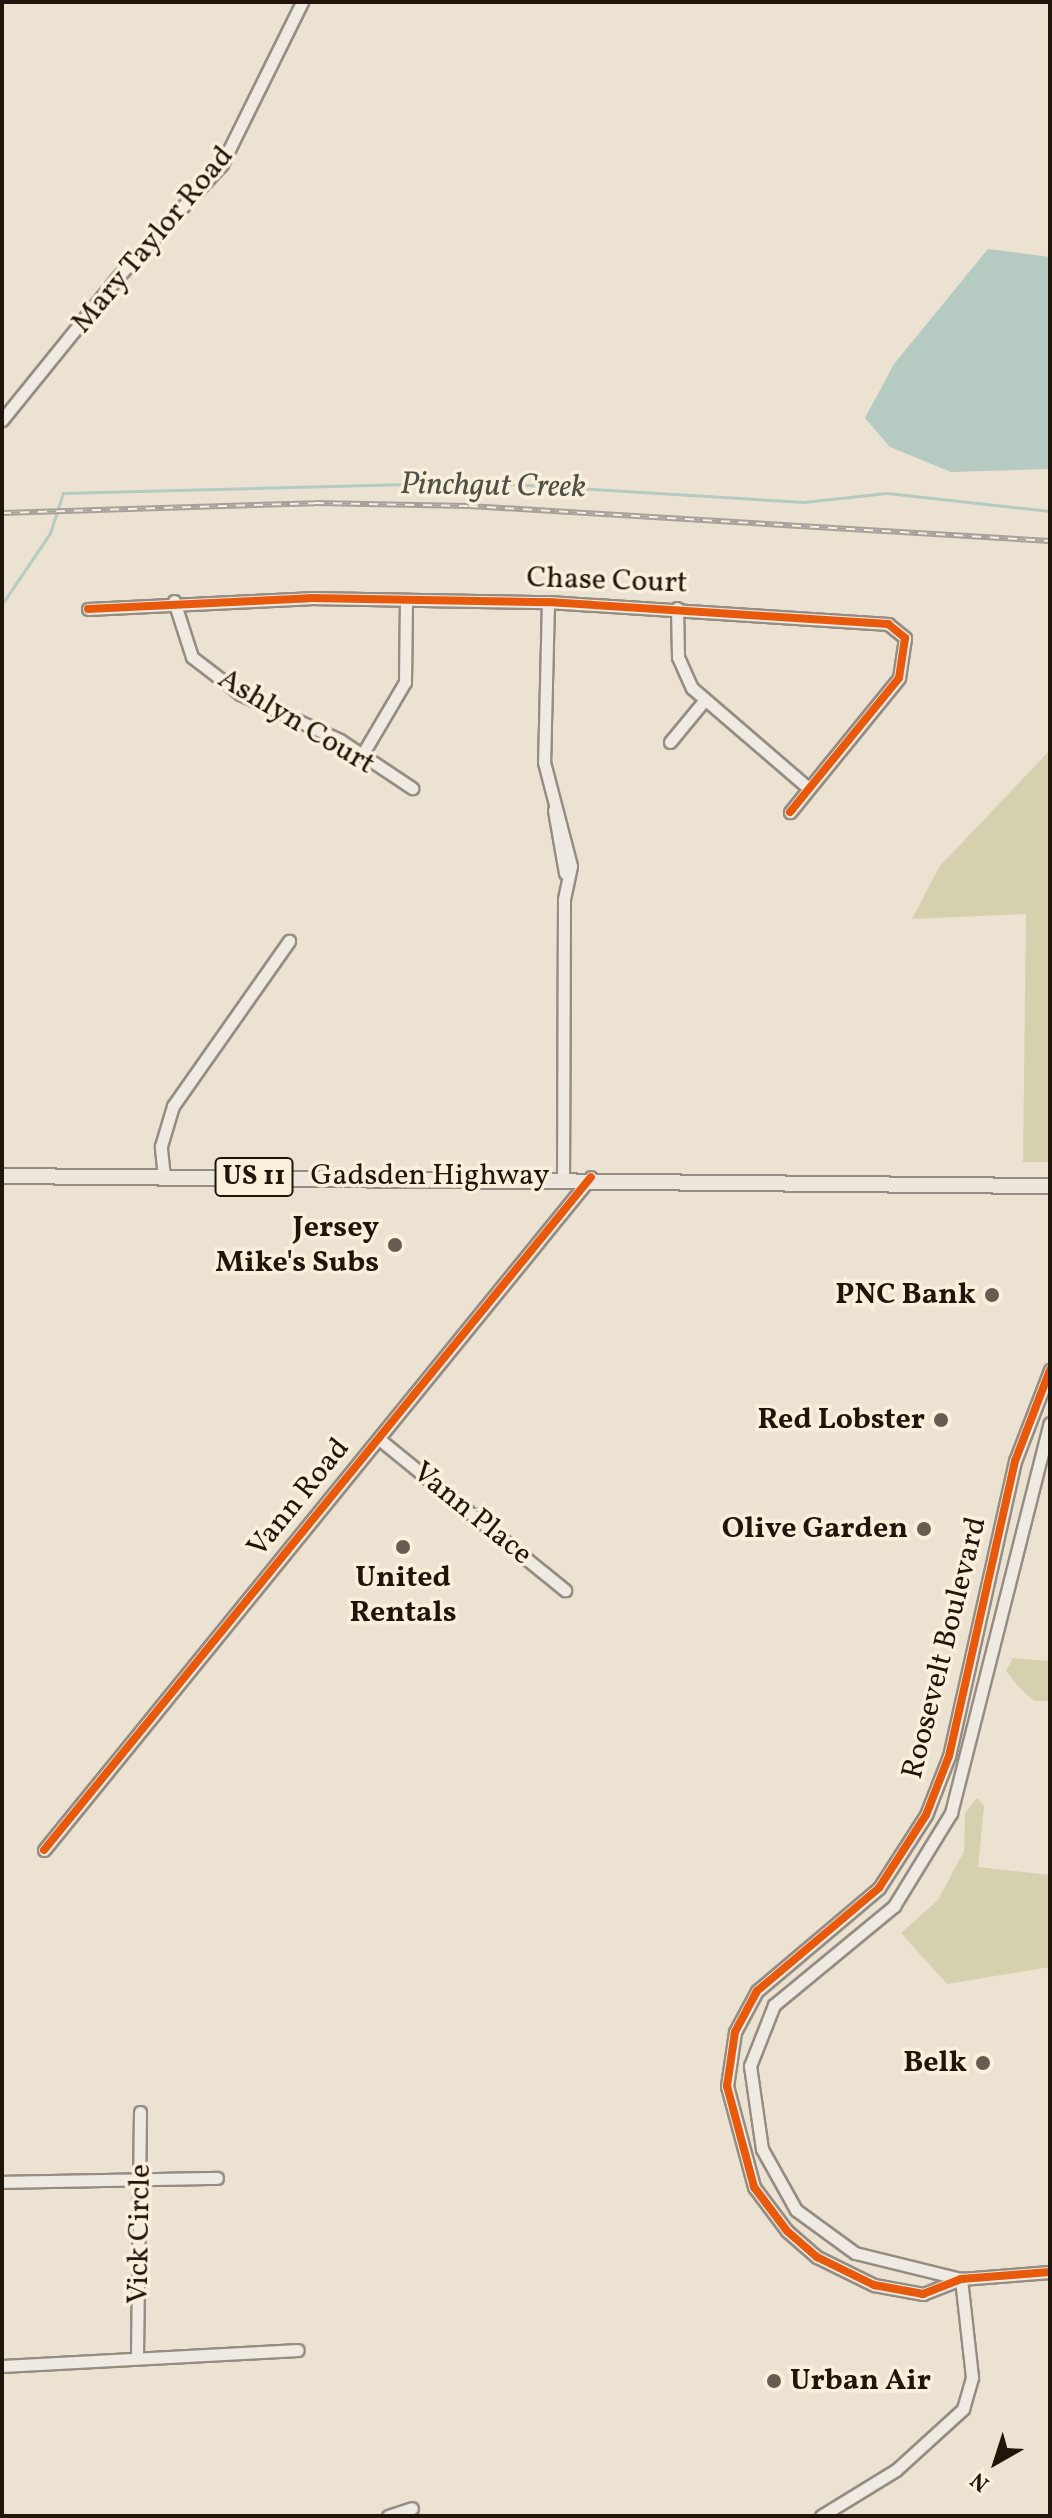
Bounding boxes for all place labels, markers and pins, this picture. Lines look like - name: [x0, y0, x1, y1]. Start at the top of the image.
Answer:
- place label: Jersey Mike's Subs: [215, 1210, 379, 1280]
- marker: Jersey Mike's Subs: [386, 1236, 404, 1254]
- place label: PNC Bank: [835, 1277, 976, 1313]
- marker: PNC Bank: [983, 1286, 1001, 1304]
- place label: Red Lobster: [758, 1402, 925, 1438]
- marker: Red Lobster: [932, 1411, 950, 1429]
- place label: Olive Garden: [722, 1511, 908, 1547]
- marker: Olive Garden: [915, 1520, 933, 1538]
- marker: United Rentals: [394, 1538, 412, 1556]
- place label: United Rentals: [349, 1560, 457, 1630]
- place label: Belk: [903, 2045, 967, 2081]
- marker: Belk: [974, 2054, 992, 2072]
- place label: Urban Air: [790, 2363, 931, 2399]
- marker: Urban Air: [765, 2372, 783, 2390]

